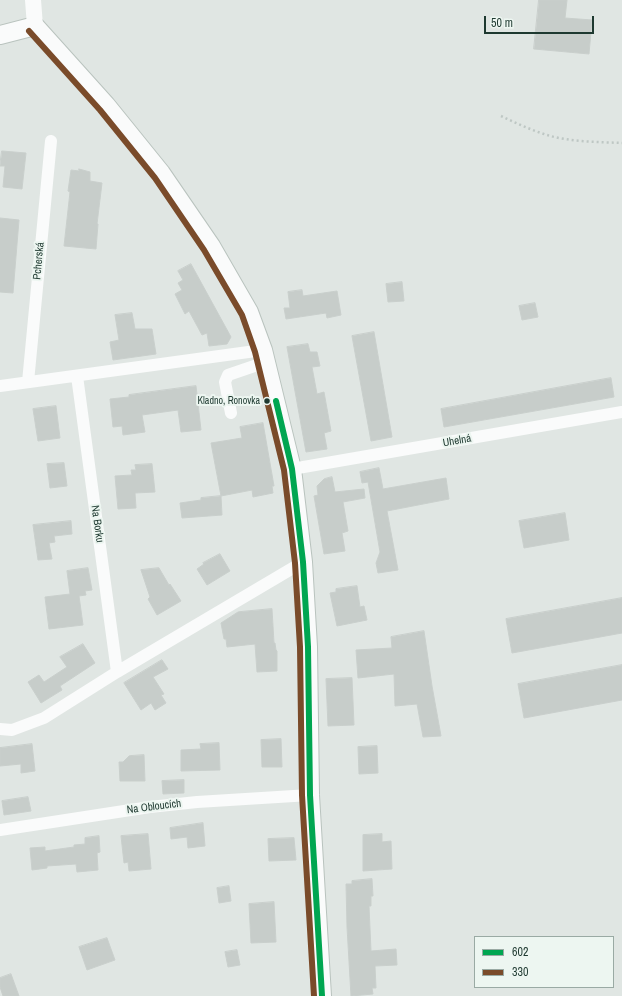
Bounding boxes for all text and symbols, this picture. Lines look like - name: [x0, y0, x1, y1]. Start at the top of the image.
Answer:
- scale bar: [486, 8, 596, 34]
- text: 50 m: [491, 15, 513, 31]
- street label: Pcherská: [31, 242, 47, 280]
- place label: Kladno, Ronovka: [198, 395, 260, 407]
- marker: Kladno, Ronovka: [262, 396, 272, 406]
- street label: Uhelná: [442, 432, 472, 450]
- street label: Na Borku: [88, 504, 106, 544]
- street label: Na Obloucích: [126, 797, 182, 817]
- legend: [474, 936, 614, 988]
- text: 602: [512, 944, 528, 960]
- text: 330: [512, 964, 528, 980]

